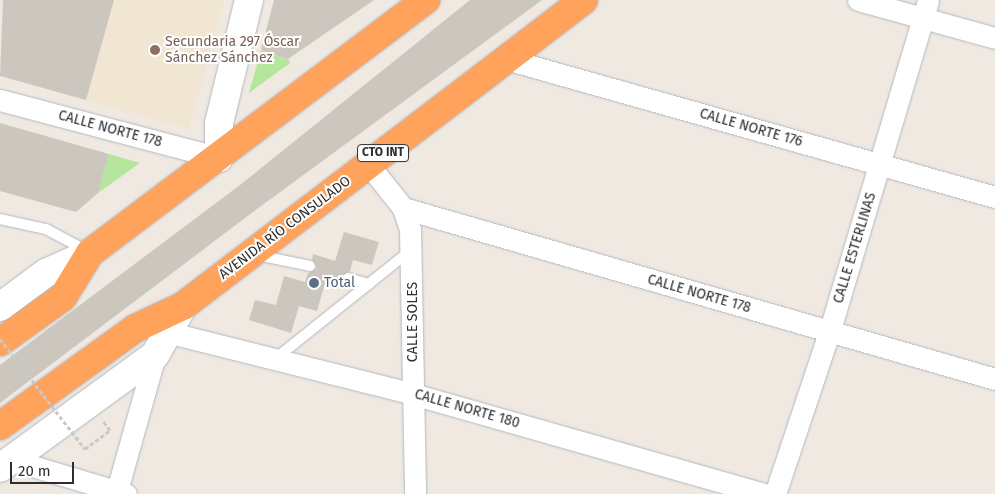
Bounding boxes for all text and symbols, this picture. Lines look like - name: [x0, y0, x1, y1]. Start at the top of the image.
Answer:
- place label: Secundaria 297 Óscar Sánchez Sánchez: [165, 34, 299, 66]
- marker: Secundaria 297 Óscar Sánchez Sánchez: [149, 44, 161, 56]
- street label: CALLE NORTE 176: [698, 105, 804, 151]
- street label: CALLE NORTE 178: [56, 107, 164, 151]
- road number: CTO INT: [357, 144, 409, 162]
- street label: AVENIDA RÍO CONSULADO: [216, 173, 354, 283]
- street label: CALLE ESTERLINAS: [830, 190, 880, 306]
- street label: CALLE NORTE 178: [645, 271, 753, 317]
- place label: Total: [324, 275, 355, 291]
- marker: Total: [308, 277, 320, 289]
- street label: CALLE SOLES: [405, 282, 421, 362]
- street label: CALLE NORTE 180: [413, 386, 521, 432]
- scale bar: [12, 452, 76, 484]
- text: 20 m: [18, 462, 51, 480]

